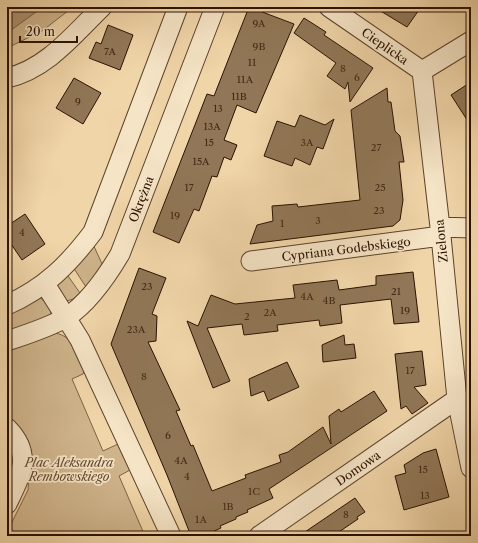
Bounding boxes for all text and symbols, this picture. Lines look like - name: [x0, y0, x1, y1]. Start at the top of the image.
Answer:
- house number: 9A: [253, 17, 266, 30]
- scale bar: [20, 18, 77, 44]
- text: 20 m: [26, 24, 55, 39]
- street label: Cieplicka: [359, 24, 412, 68]
- house number: 9B: [253, 40, 265, 53]
- house number: 7A: [104, 45, 117, 58]
- house number: 11: [248, 56, 257, 69]
- house number: 8: [340, 62, 346, 75]
- house number: 6: [354, 71, 360, 84]
- house number: 11A: [237, 73, 254, 86]
- house number: 11B: [231, 90, 247, 103]
- house number: 9: [75, 95, 81, 108]
- house number: 13: [213, 102, 223, 115]
- house number: 13A: [203, 120, 221, 133]
- house number: 15: [204, 136, 214, 149]
- house number: 3A: [301, 136, 314, 149]
- house number: 27: [371, 141, 381, 154]
- house number: 15A: [192, 155, 210, 168]
- street label: Okrężna: [125, 173, 157, 224]
- house number: 17: [184, 181, 194, 194]
- house number: 25: [374, 181, 386, 194]
- house number: 23: [373, 204, 385, 217]
- house number: 19: [170, 209, 180, 222]
- house number: 3: [315, 214, 321, 227]
- house number: 1: [280, 217, 285, 230]
- street label: Zielona: [431, 218, 451, 263]
- house number: 4: [19, 226, 25, 239]
- street label: Cypriana Godebskiego: [281, 234, 411, 264]
- house number: 23: [141, 280, 153, 293]
- house number: 21: [391, 285, 402, 298]
- house number: 4A: [300, 290, 314, 303]
- house number: 4B: [323, 294, 335, 307]
- house number: 19: [400, 304, 410, 317]
- house number: 2A: [263, 306, 277, 319]
- house number: 2: [244, 310, 250, 323]
- house number: 23A: [127, 323, 146, 336]
- house number: 17: [405, 364, 415, 377]
- house number: 8: [141, 370, 147, 383]
- house number: 6: [165, 429, 171, 442]
- street label: Domowa: [333, 447, 384, 489]
- house number: 4A: [174, 454, 188, 467]
- park label: Plac Aleksandra Rembowskiego: [24, 455, 113, 484]
- house number: 15: [418, 463, 428, 476]
- house number: 4: [184, 470, 190, 483]
- house number: 1C: [248, 485, 260, 498]
- house number: 13: [420, 489, 430, 502]
- house number: 1B: [222, 500, 234, 513]
- house number: 8: [343, 508, 349, 521]
- house number: 1A: [195, 513, 208, 526]

